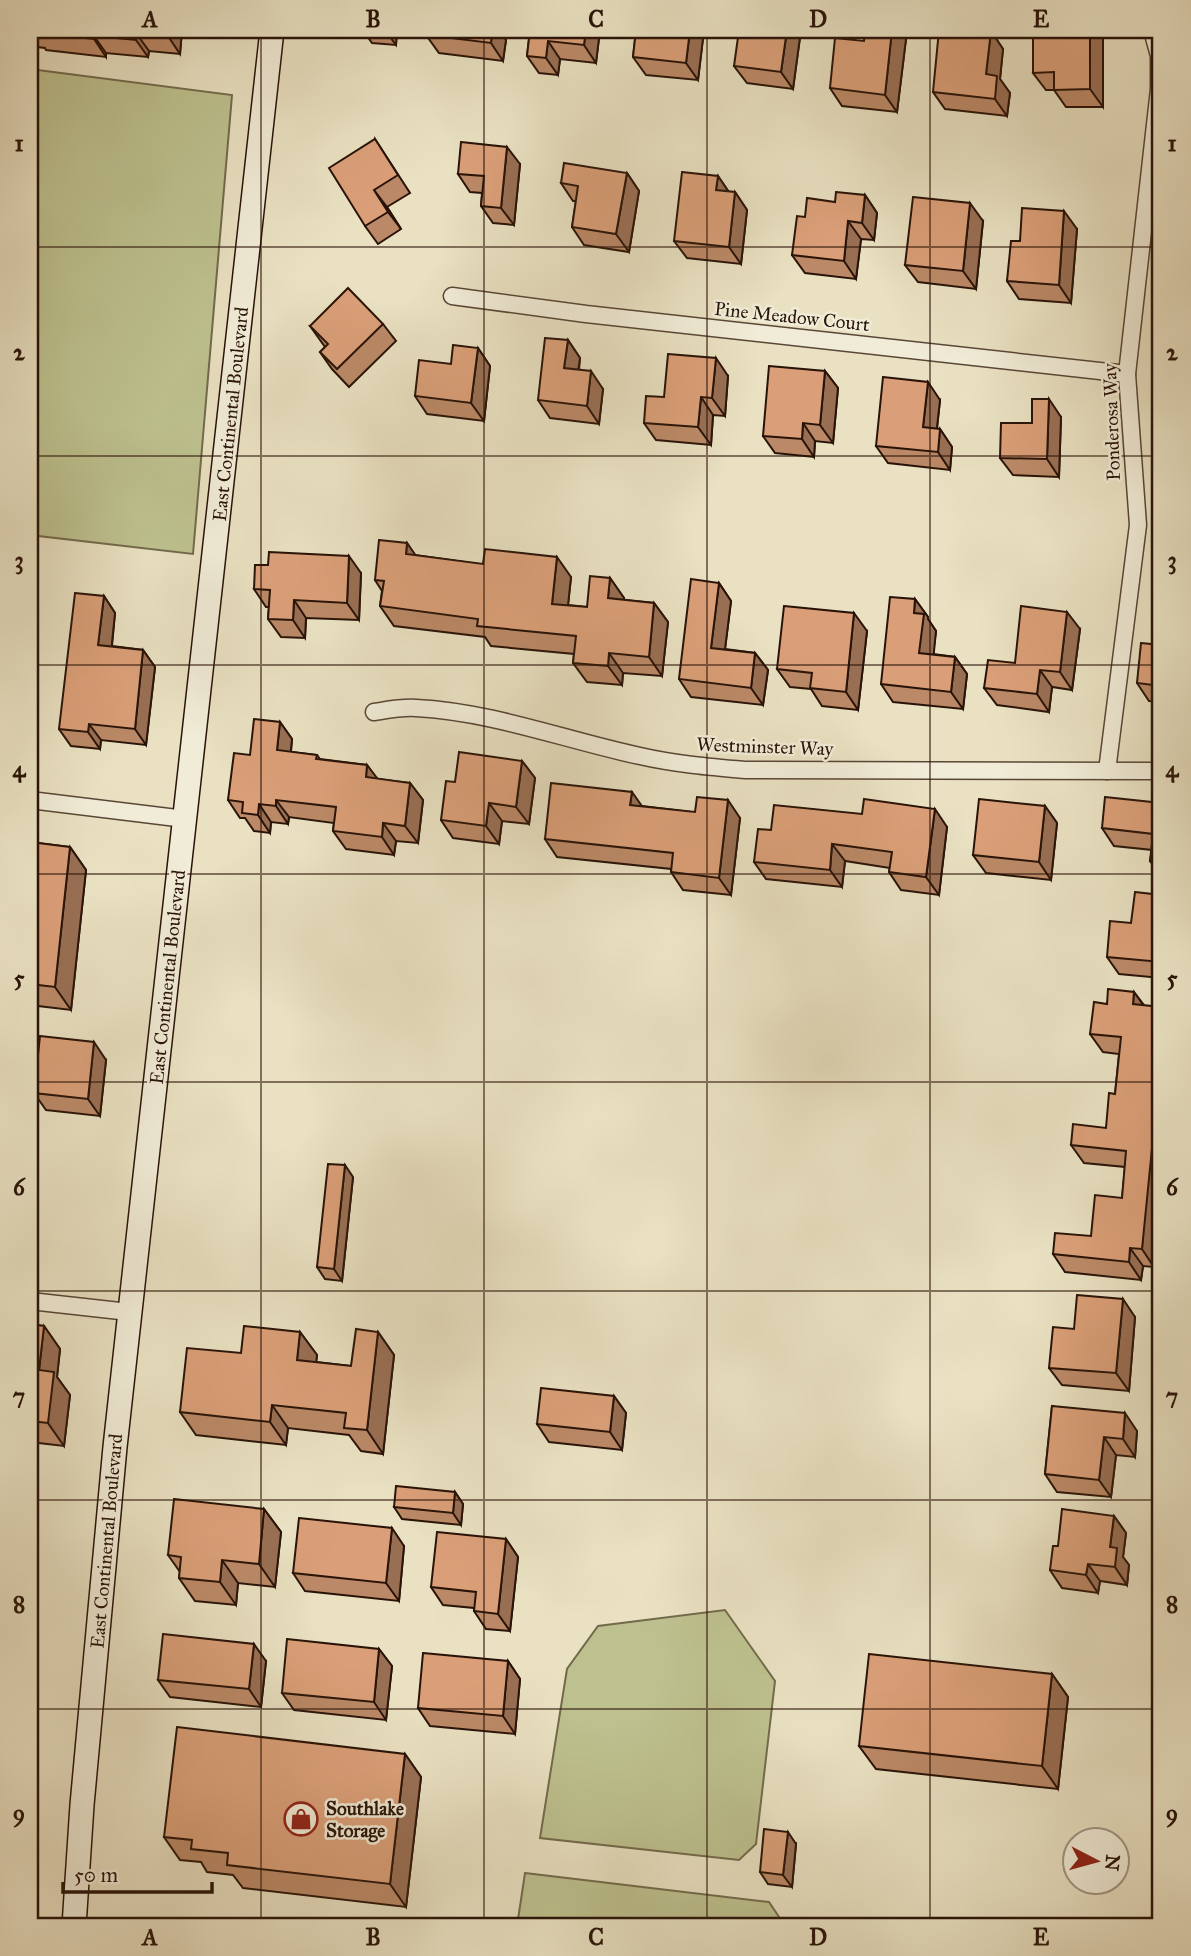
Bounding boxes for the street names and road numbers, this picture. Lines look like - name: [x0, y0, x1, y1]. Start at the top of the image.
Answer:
- street label: Pine Meadow Court: [713, 297, 871, 336]
- street label: East Continental Boulevard: [208, 305, 253, 522]
- street label: Ponderosa Way: [1098, 362, 1125, 481]
- street label: Westminster Way: [696, 733, 835, 760]
- street label: East Continental Boulevard: [145, 868, 190, 1085]
- street label: East Continental Boulevard: [86, 1432, 127, 1649]

